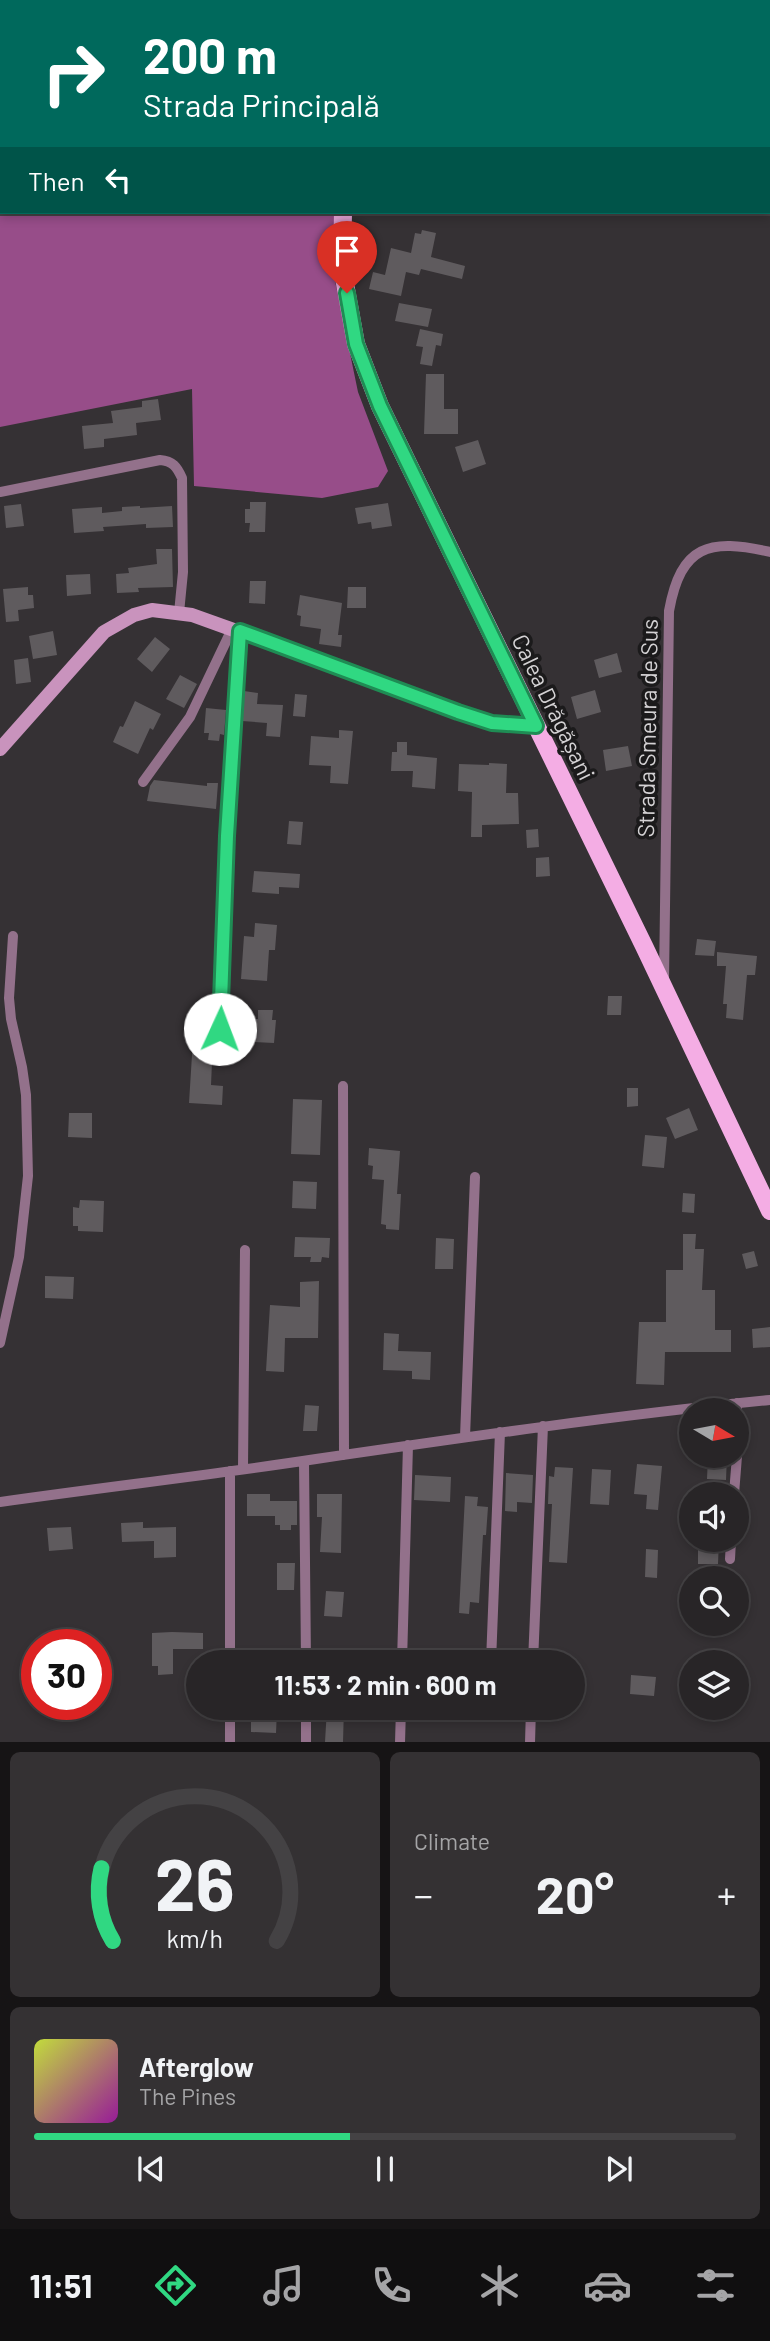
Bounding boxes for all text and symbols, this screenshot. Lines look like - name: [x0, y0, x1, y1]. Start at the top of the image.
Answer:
- text: 200 m: [143, 25, 277, 84]
- icon: right: [28, 28, 119, 119]
- text: Strada Principală: [143, 85, 380, 123]
- icon: left: [99, 161, 137, 199]
- text: Then: [28, 165, 85, 196]
- pin: [317, 221, 377, 293]
- icon: arrive: [328, 232, 366, 270]
- street label: Strada Smeura de Sus: [631, 618, 663, 838]
- street label: Calea Drăgășani: [507, 629, 601, 785]
- position arrow: [183, 992, 257, 1066]
- north arrow: [679, 1398, 749, 1468]
- map controls: [679, 1398, 749, 1720]
- button: sound: [679, 1482, 749, 1552]
- button: search: [679, 1566, 749, 1636]
- speed limit sign: 30: [21, 1629, 112, 1720]
- button: layers: [679, 1650, 749, 1720]
- text: 11:53 · 2 min · 600 m: [275, 1669, 496, 1700]
- text: Climate: [414, 1827, 490, 1855]
- text: 26: [155, 1838, 235, 1926]
- text: 20°: [536, 1862, 614, 1924]
- text: −: [414, 1871, 433, 1917]
- text: +: [717, 1871, 736, 1917]
- text: km/h: [167, 1922, 223, 1952]
- text: Afterglow: [139, 2051, 254, 2082]
- text: The Pines: [139, 2082, 236, 2110]
- icon: previous: [132, 2150, 170, 2188]
- icon: pause: [366, 2150, 404, 2188]
- icon: next: [600, 2150, 638, 2188]
- icon: directions: [151, 2261, 200, 2310]
- icon: music: [259, 2261, 308, 2310]
- icon: phone: [367, 2261, 416, 2310]
- icon: climate: [475, 2261, 524, 2310]
- icon: car: [583, 2261, 632, 2310]
- icon: filters: [691, 2261, 740, 2310]
- text: 11:51: [30, 2266, 92, 2304]

